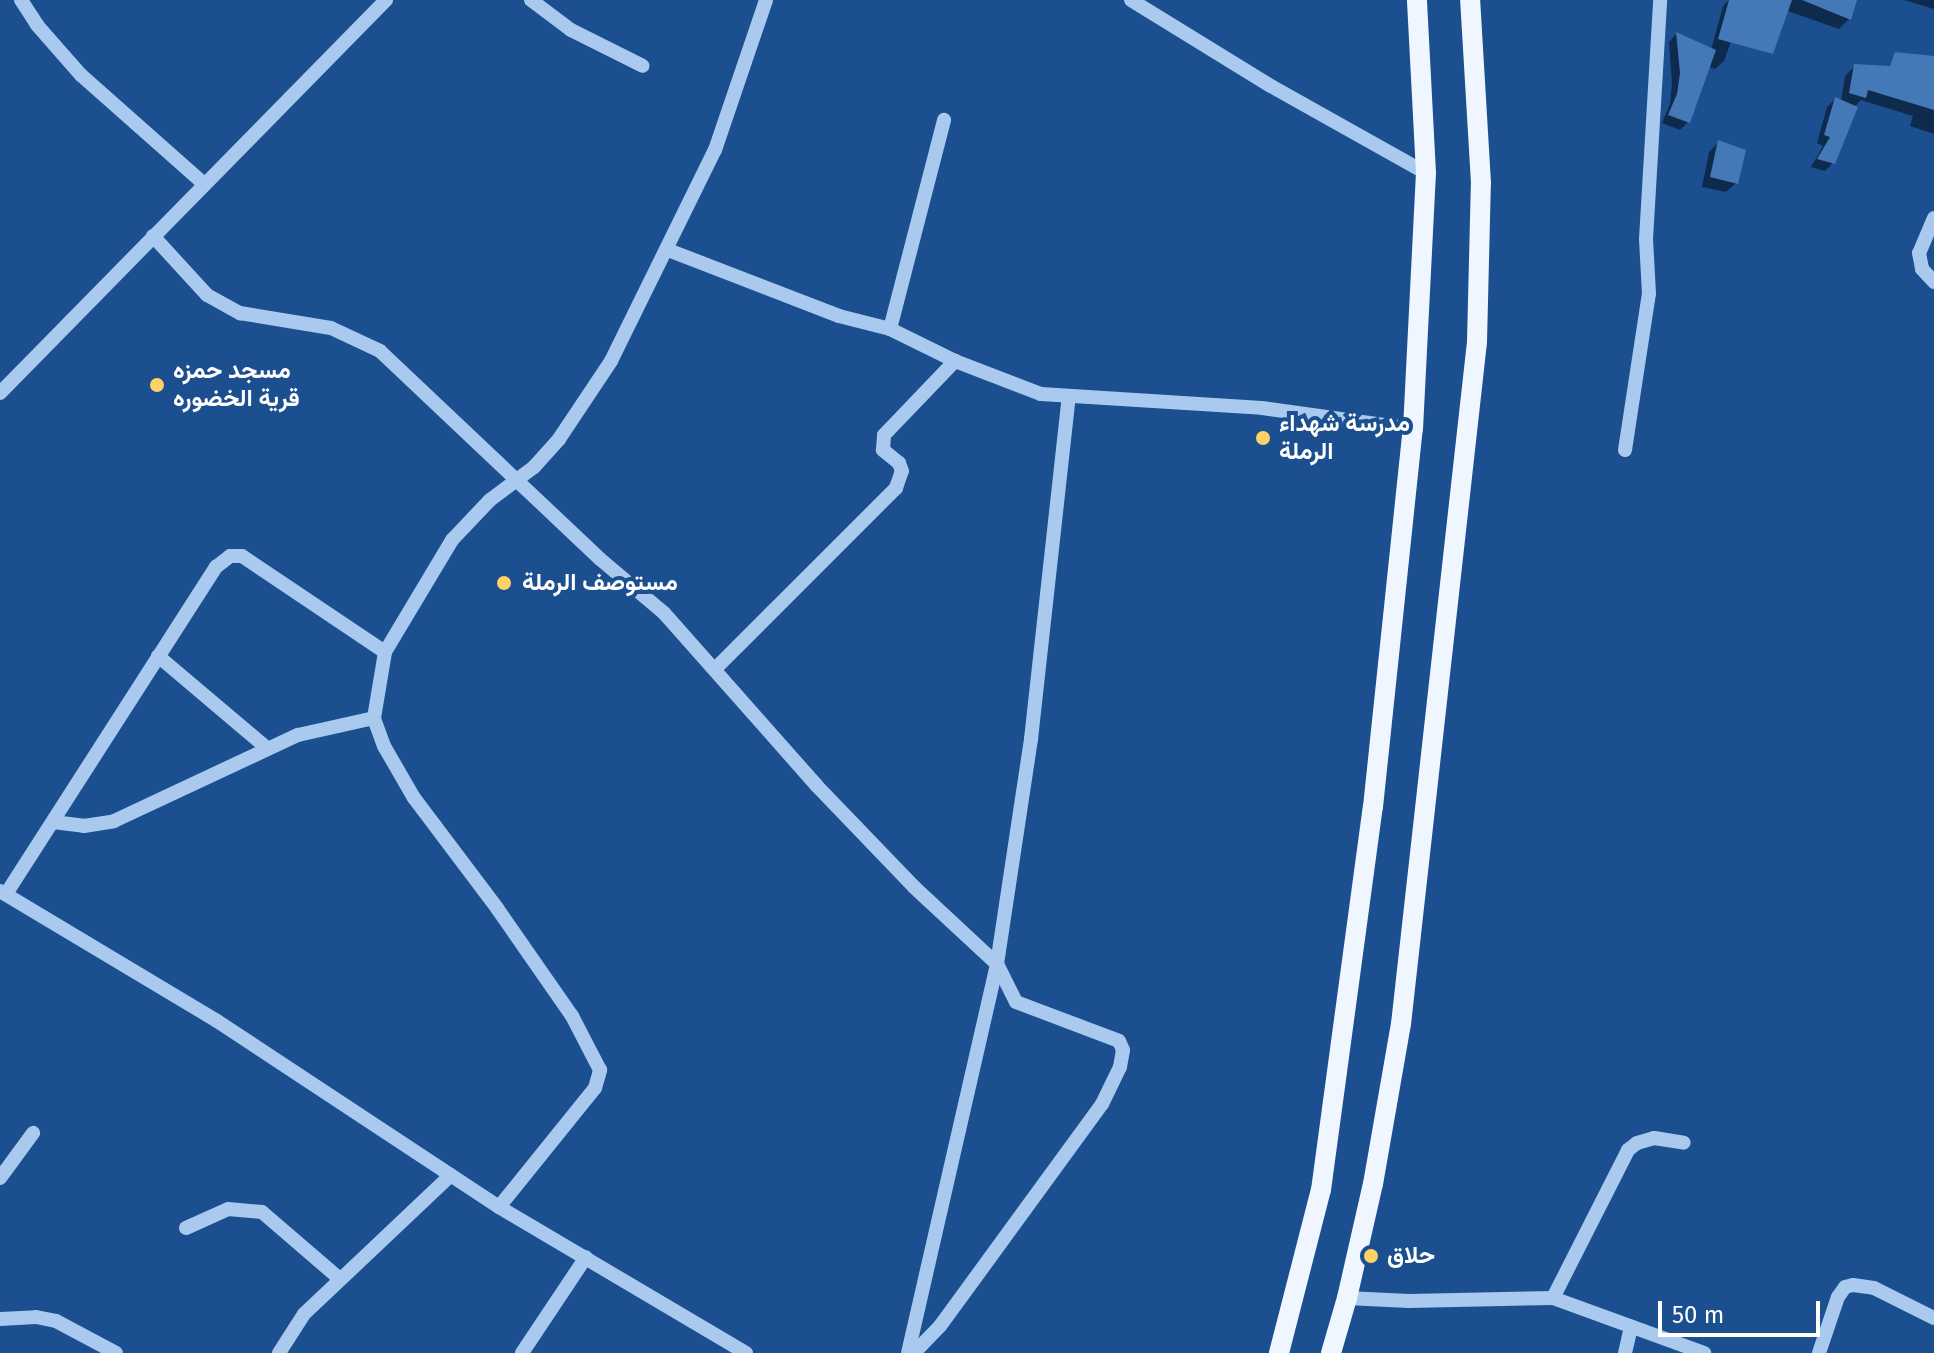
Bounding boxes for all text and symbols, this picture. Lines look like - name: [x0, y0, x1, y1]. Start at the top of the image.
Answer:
- place label: مسجد حمزه قرية الخضوره: [173, 357, 300, 413]
- marker: مسجد حمزه قرية الخضوره: [148, 376, 166, 394]
- place label: مدرسة شهداء الرملة: [1279, 410, 1410, 466]
- marker: مدرسة شهداء الرملة: [1254, 429, 1272, 447]
- place label: مستوصف الرملة: [522, 569, 678, 597]
- marker: مستوصف الرملة: [493, 572, 515, 594]
- place label: حلاق: [1387, 1242, 1435, 1270]
- marker: حلاق: [1362, 1247, 1380, 1265]
- scale bar: [1662, 1285, 1824, 1335]
- text: 50 m: [1672, 1301, 1724, 1329]

